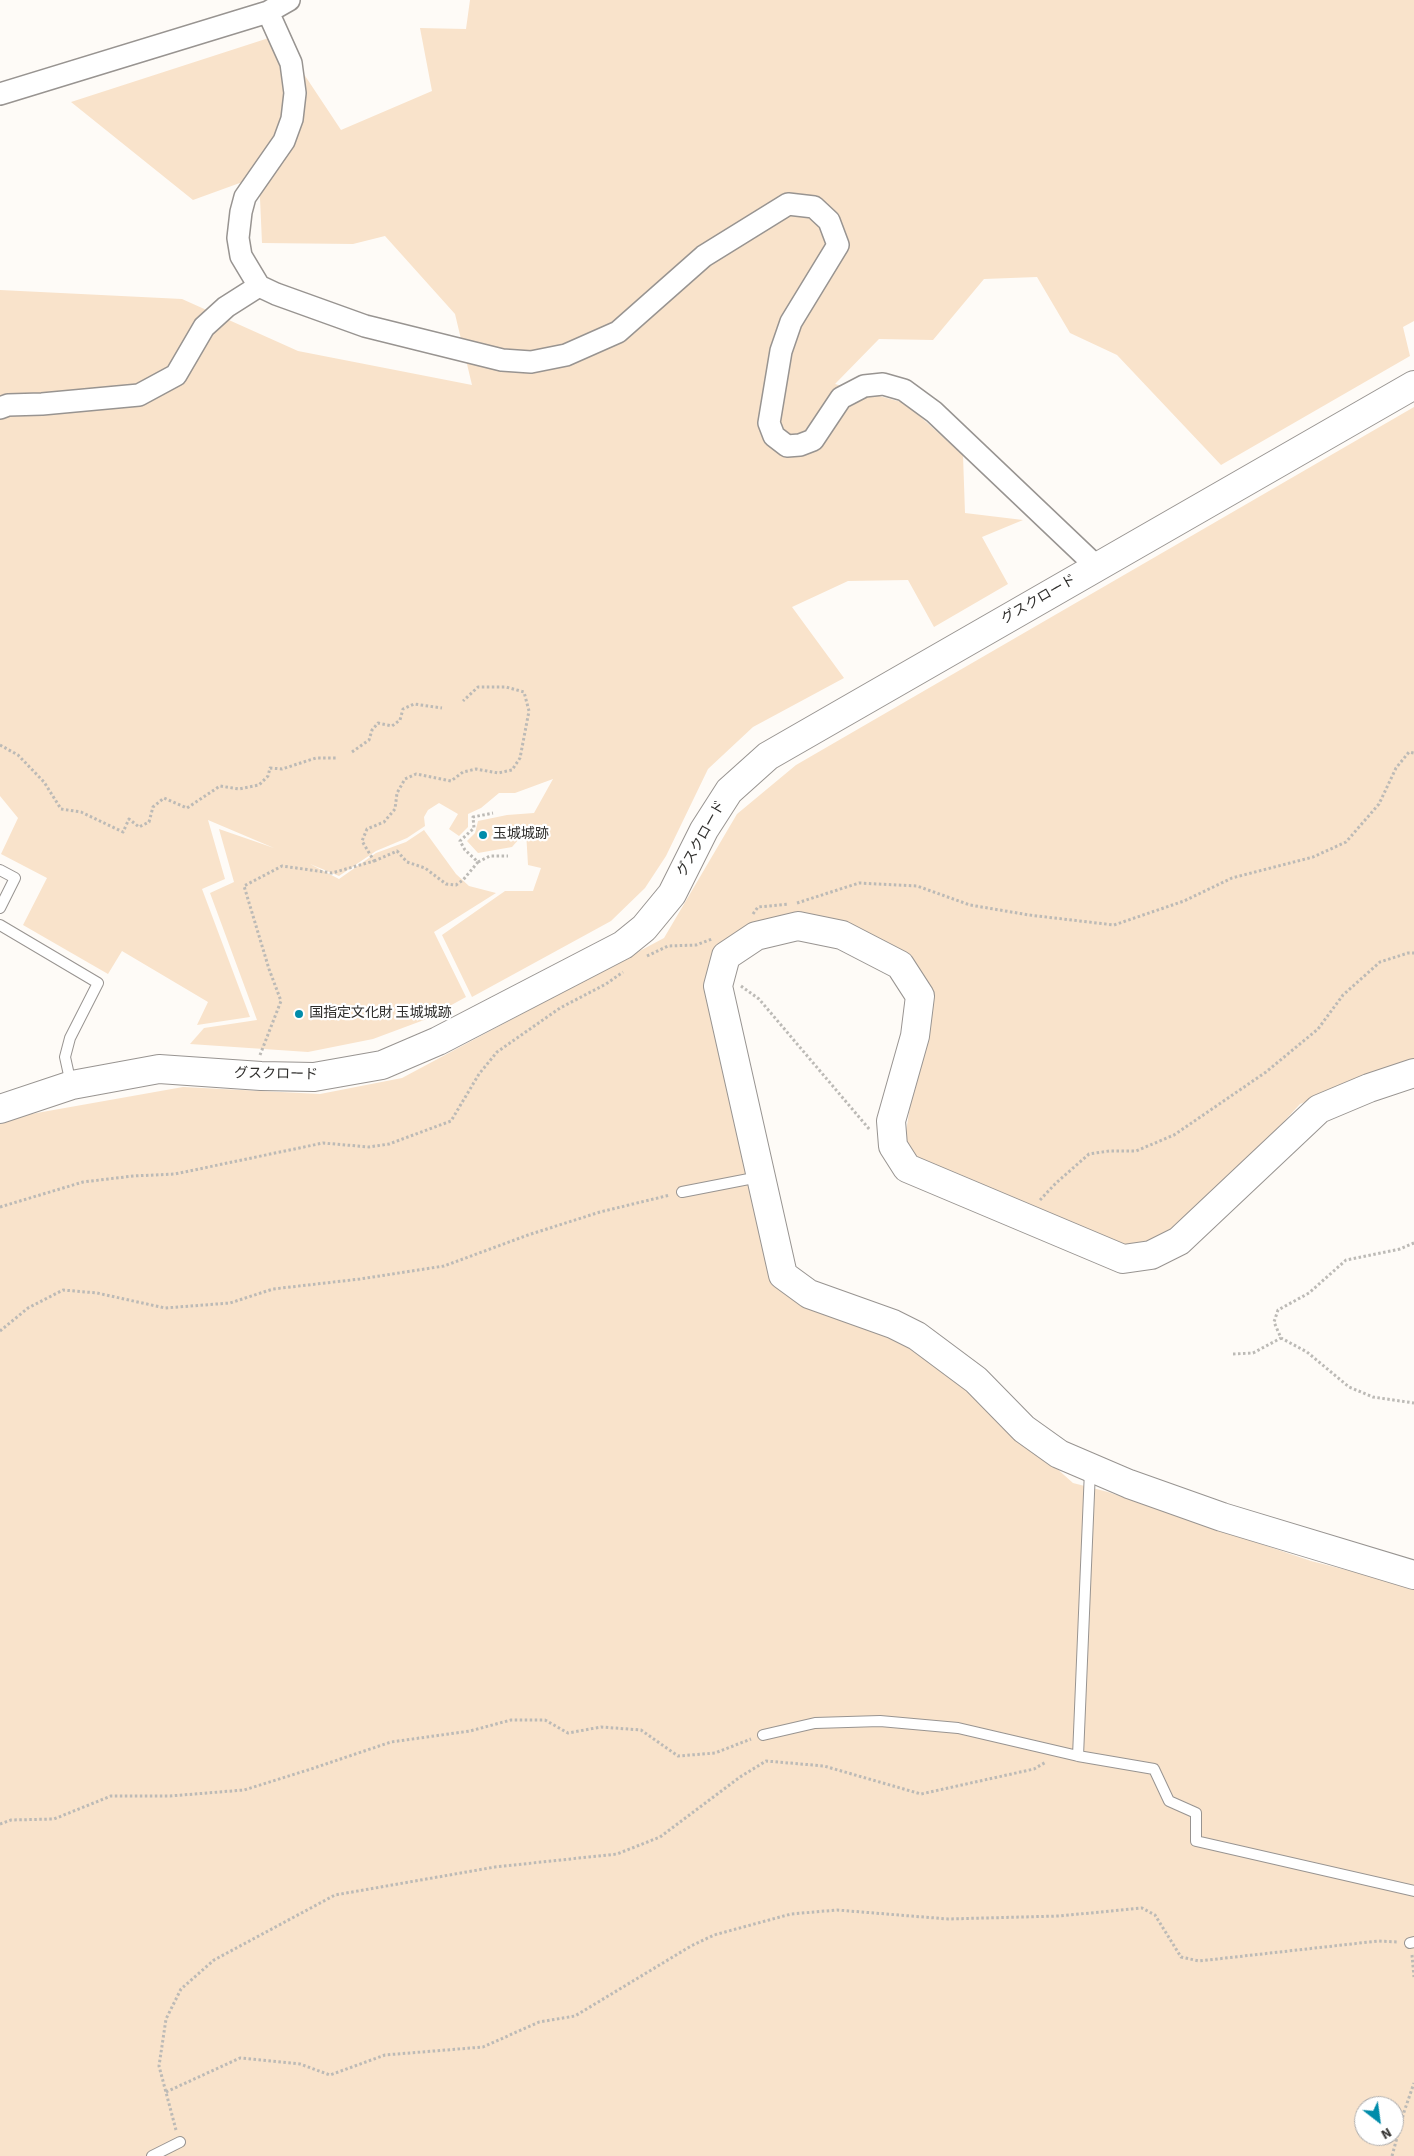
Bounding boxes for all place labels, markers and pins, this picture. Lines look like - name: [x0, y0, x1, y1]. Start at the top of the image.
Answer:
- place label: 玉城城跡: [493, 827, 549, 843]
- marker: 玉城城跡: [477, 829, 489, 841]
- place label: 国指定文化財 玉城城跡: [309, 1006, 452, 1022]
- marker: 国指定文化財 玉城城跡: [293, 1008, 305, 1020]

